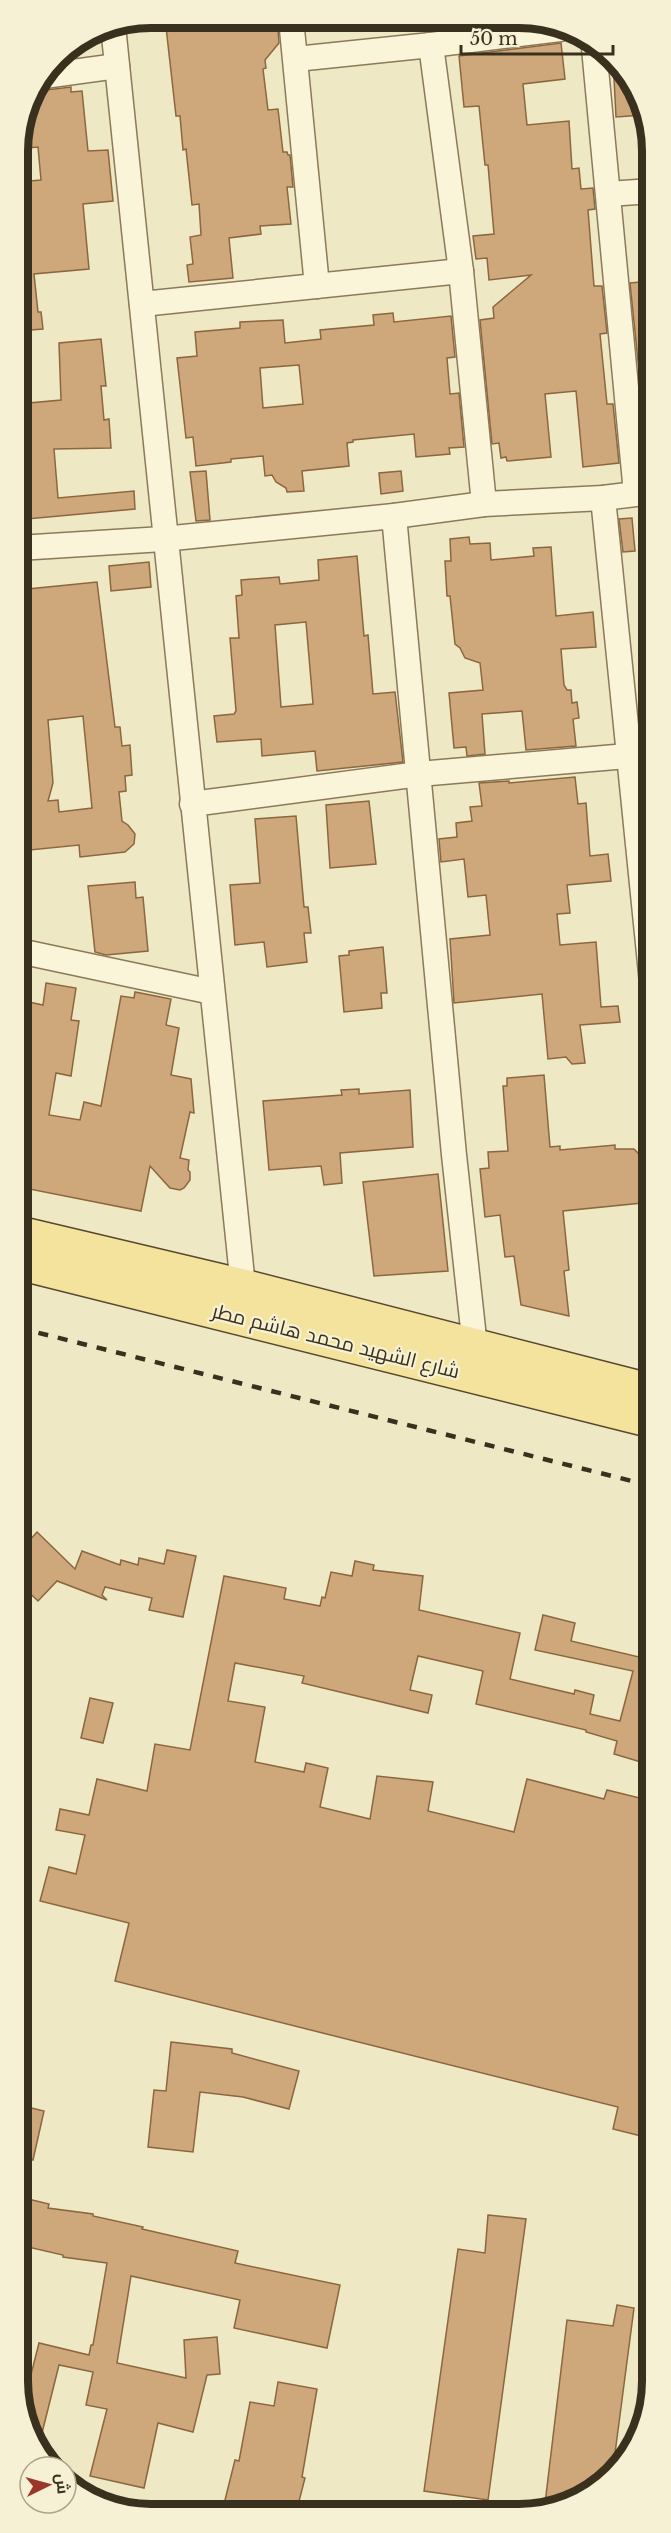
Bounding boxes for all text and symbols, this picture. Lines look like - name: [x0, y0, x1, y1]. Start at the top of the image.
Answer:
- scale bar: [461, 18, 612, 56]
- text: 50 m: [470, 28, 518, 50]
- street label: شارع الشهيد محمد هاشم مطر: [208, 1298, 462, 1385]
- north arrow: [18, 2455, 78, 2515]
- text: ش: [52, 2473, 74, 2495]

